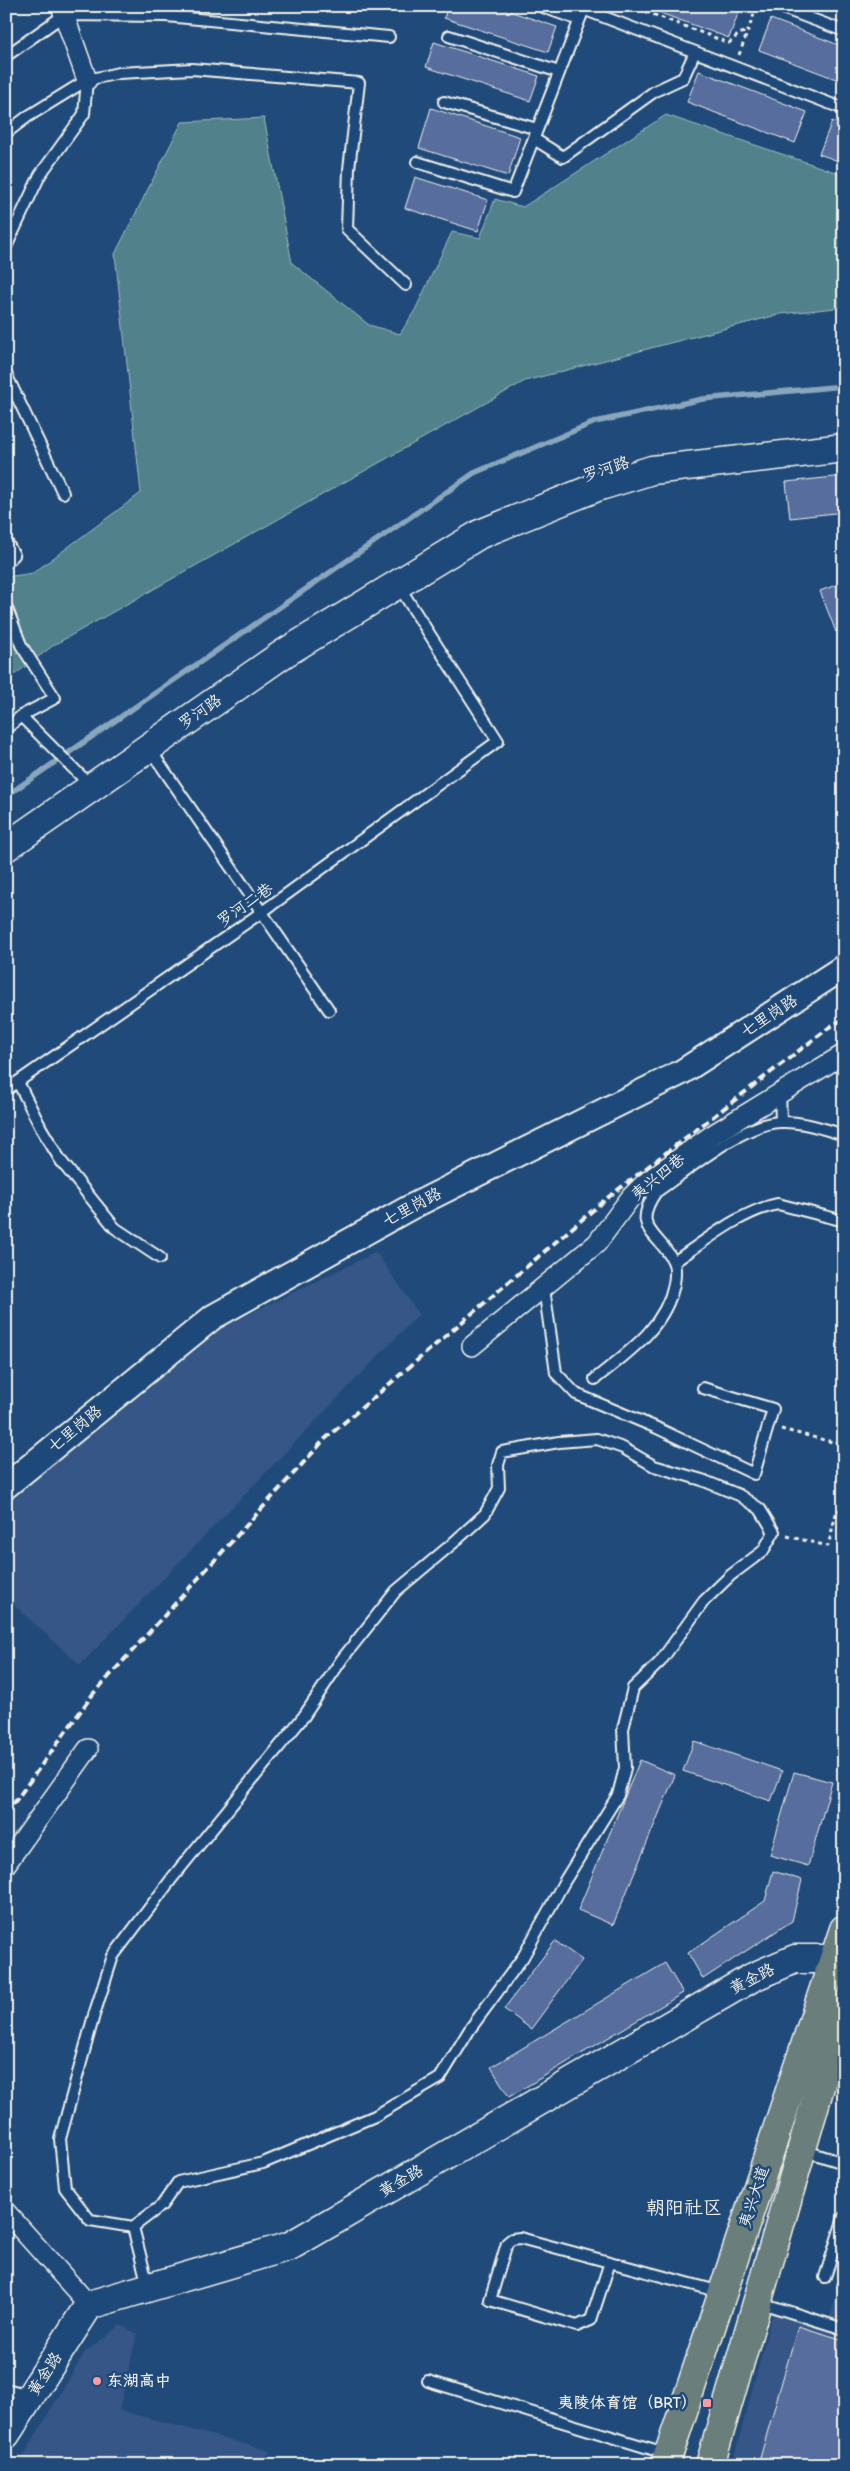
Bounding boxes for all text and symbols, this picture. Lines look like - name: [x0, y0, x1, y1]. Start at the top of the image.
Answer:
- street label: 罗河路: [580, 453, 632, 485]
- street label: 罗河路: [175, 691, 225, 733]
- street label: 罗河二巷: [214, 879, 276, 931]
- street label: 七里岗路: [737, 991, 801, 1041]
- street label: 夷兴四巷: [627, 1150, 689, 1204]
- street label: 七里岗路: [380, 1184, 444, 1230]
- street label: 七里岗路: [44, 1402, 106, 1456]
- street label: 黄金路: [727, 1960, 777, 1998]
- street label: 黄金路: [376, 2161, 426, 2201]
- street label: 夷兴大道: [736, 2164, 772, 2230]
- district label: 朝阳社区: [646, 2197, 722, 2219]
- street label: 黄金路: [24, 2349, 66, 2399]
- place label: 东湖高中: [107, 2372, 171, 2390]
- marker: 东湖高中: [91, 2375, 103, 2387]
- place label: 夷陵体育馆（BRT）: [558, 2394, 697, 2412]
- marker: 夷陵体育馆（BRT）: [701, 2397, 713, 2409]

